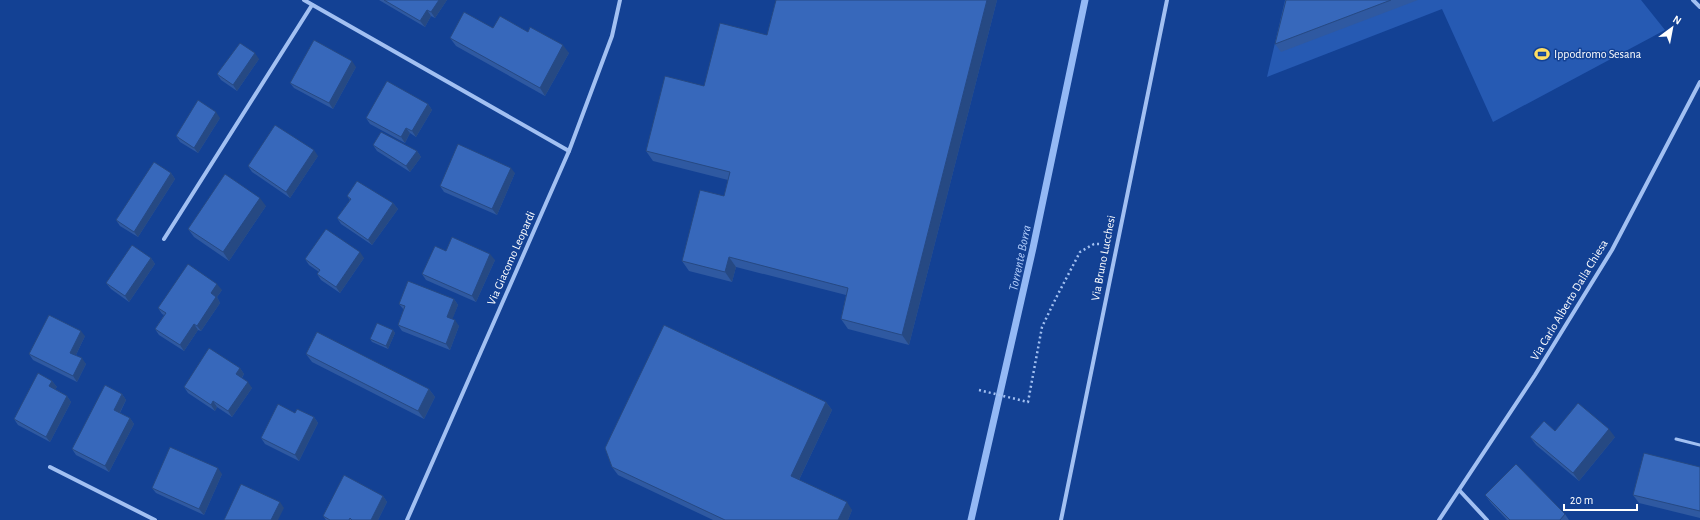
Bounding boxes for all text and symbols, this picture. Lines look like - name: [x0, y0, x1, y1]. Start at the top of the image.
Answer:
- north arrow: [1652, 8, 1692, 48]
- text: N: [1671, 13, 1683, 27]
- sports icon: Ippodromo Sesana: [1533, 45, 1551, 63]
- place label: Ippodromo Sesana: [1554, 48, 1642, 60]
- street label: Via Giacomo Leopardi: [485, 209, 537, 307]
- street label: Via Bruno Lucchesi: [1089, 214, 1117, 302]
- water label: Torrente Borra: [1007, 224, 1034, 292]
- street label: Via Carlo Alberto Dalla Chiesa: [1528, 237, 1610, 362]
- scale bar: [1564, 486, 1637, 512]
- text: 20 m: [1570, 494, 1593, 506]

